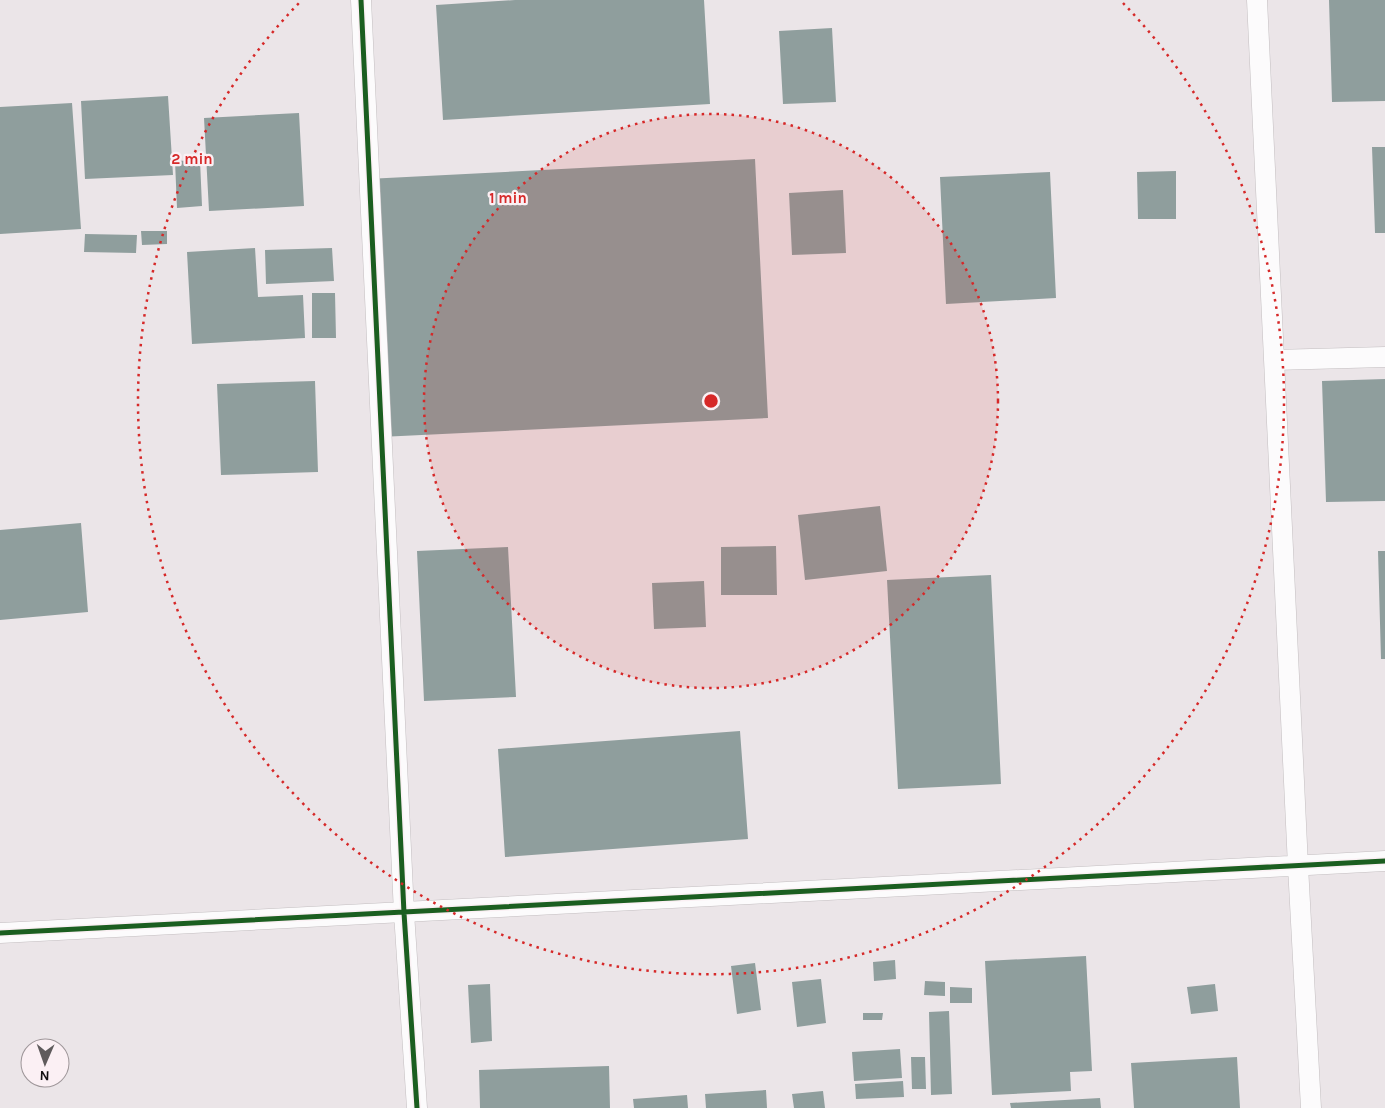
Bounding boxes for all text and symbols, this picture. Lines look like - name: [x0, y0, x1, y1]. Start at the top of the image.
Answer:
- text: 2 min: [171, 150, 213, 168]
- text: 1 min: [489, 189, 527, 207]
- centre of rings: [702, 392, 720, 410]
- north arrow: [20, 1038, 70, 1088]
- text: N: [39, 1067, 50, 1084]

